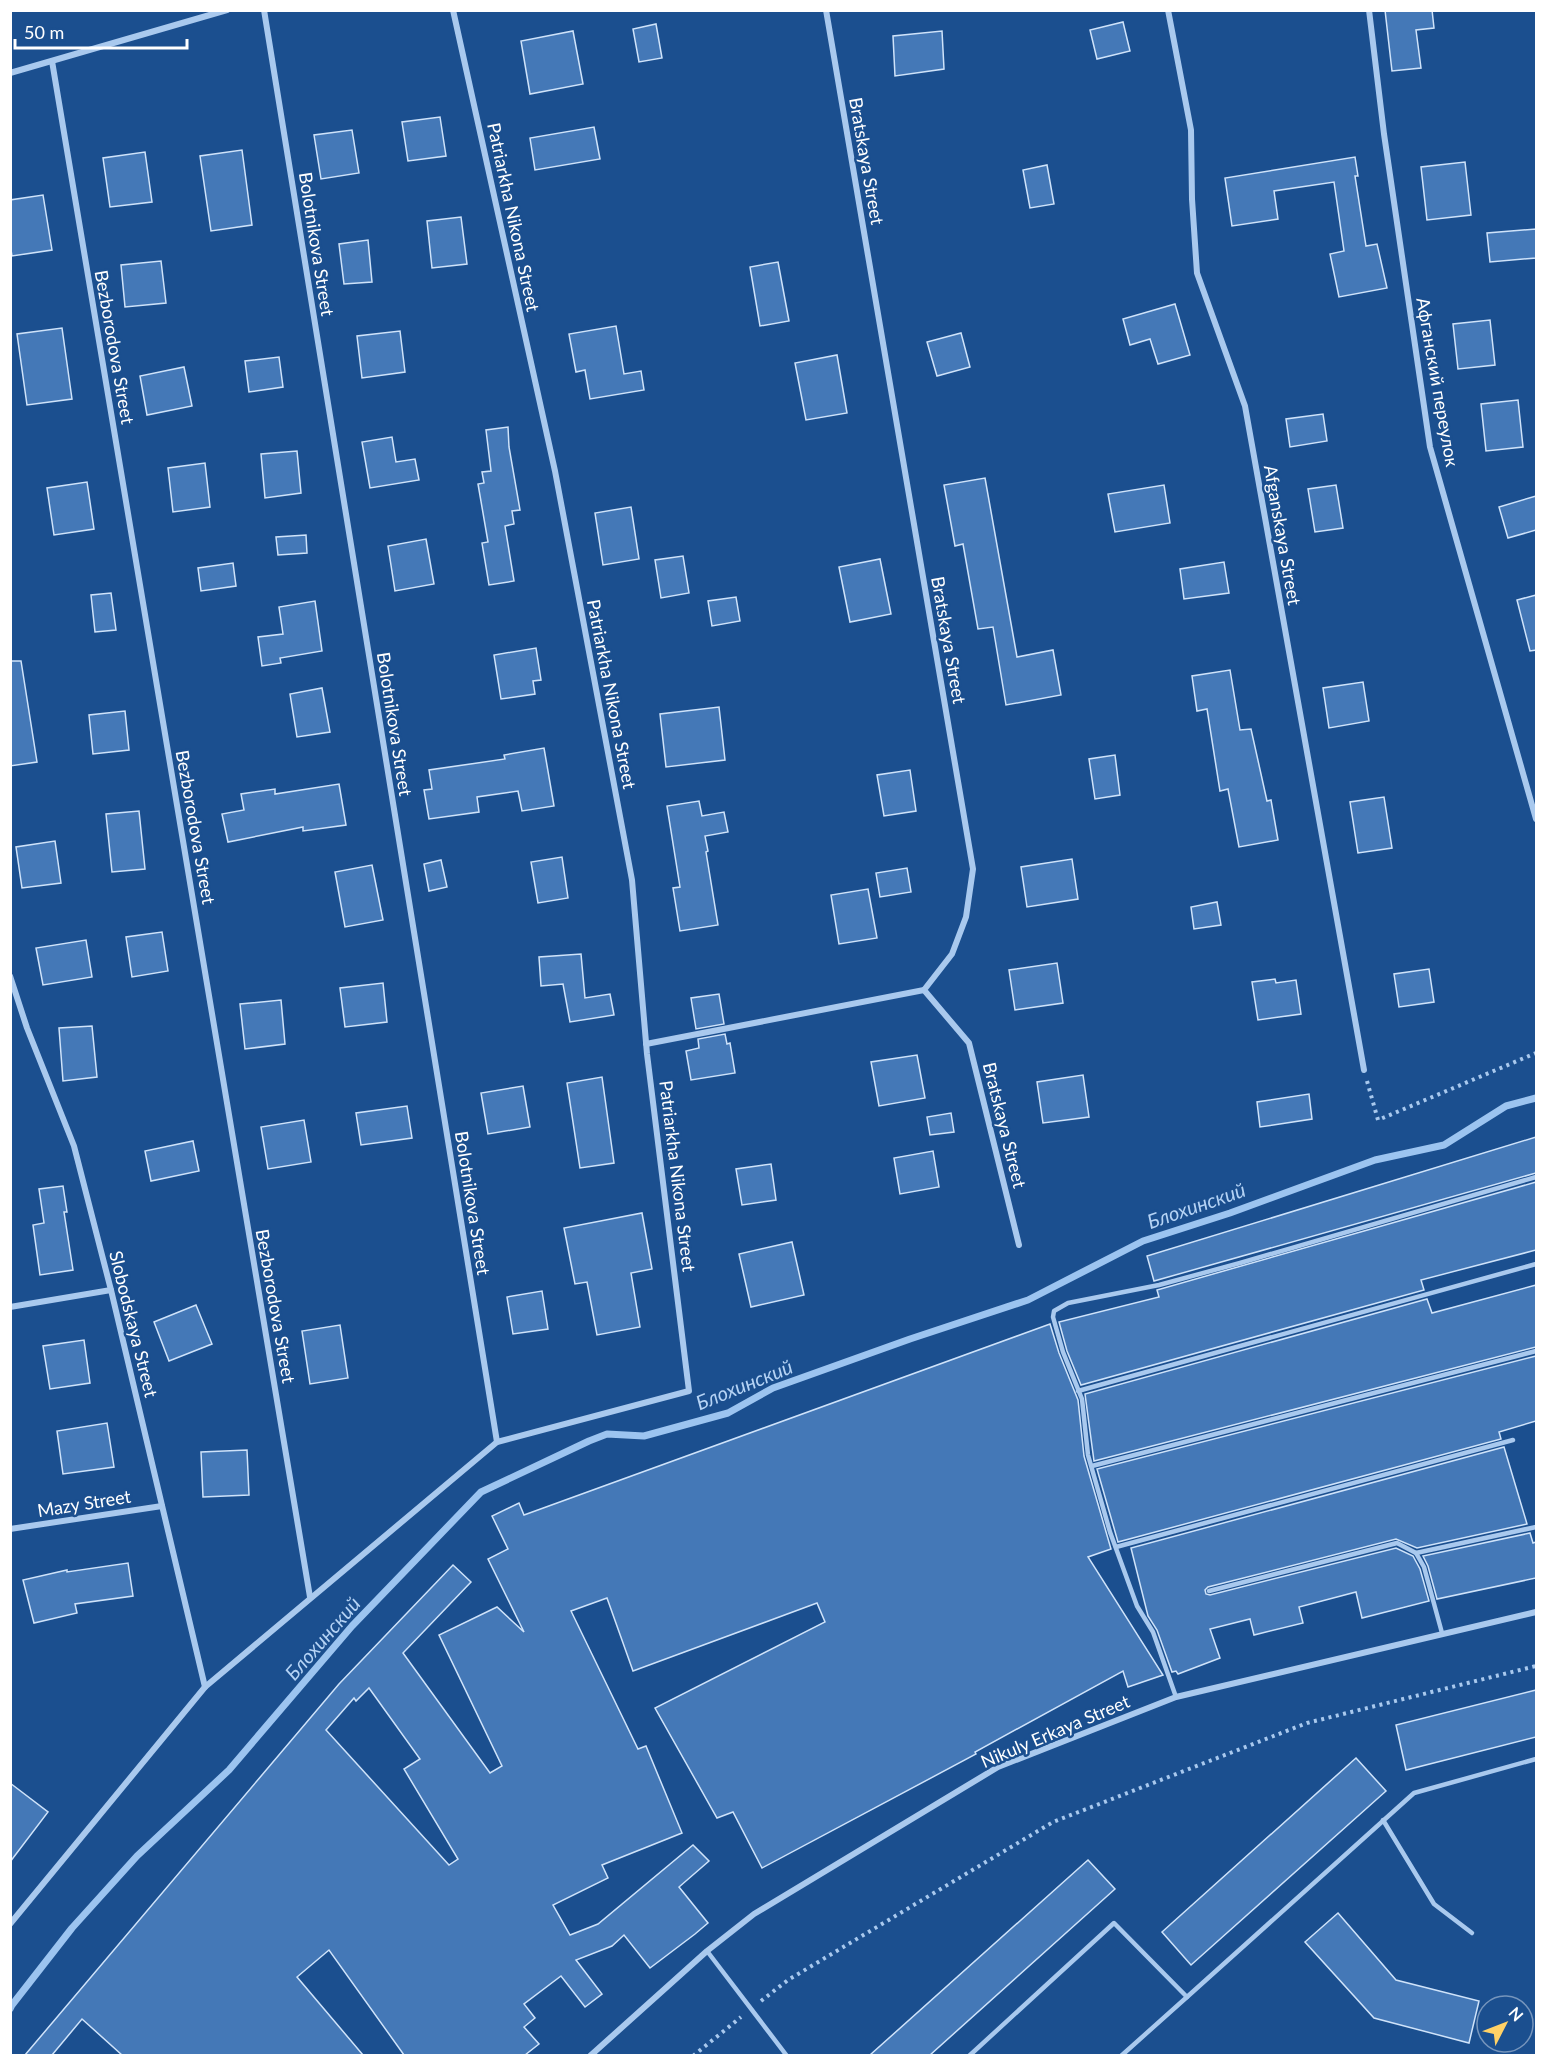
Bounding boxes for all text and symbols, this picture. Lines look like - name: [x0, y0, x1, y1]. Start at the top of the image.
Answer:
- scale bar: [15, 12, 188, 50]
- text: 50 m: [24, 21, 64, 43]
- street label: Bratskaya Street: [845, 96, 889, 227]
- street label: Patriarkha Nikona Street: [483, 120, 545, 314]
- street label: Bolotnikova Street: [295, 170, 339, 318]
- street label: Bezborodova Street: [91, 268, 139, 426]
- street label: Афганский переулок: [1412, 296, 1464, 469]
- street label: Afganskaya Street: [1260, 463, 1306, 607]
- street label: Bratskaya Street: [927, 575, 971, 706]
- street label: Patriarkha Nikona Street: [583, 597, 641, 791]
- street label: Bolotnikova Street: [373, 650, 417, 798]
- street label: Bezborodova Street: [172, 748, 220, 906]
- street label: Bratskaya Street: [979, 1060, 1031, 1191]
- street label: Patriarkha Nikona Street: [655, 1079, 701, 1273]
- street label: Bolotnikova Street: [451, 1129, 495, 1277]
- water label: Блохинский: [1144, 1177, 1248, 1233]
- street label: Bezborodova Street: [252, 1227, 300, 1385]
- street label: Slobodskaya Street: [105, 1248, 163, 1400]
- water label: Блохинский: [692, 1354, 796, 1414]
- street label: Mazy Street: [36, 1485, 133, 1521]
- water label: Блохинский: [279, 1592, 365, 1684]
- street label: Nikuly Erkaya Street: [977, 1690, 1133, 1772]
- north arrow: [1475, 1994, 1535, 2054]
- text: N: [1505, 2003, 1528, 2025]

